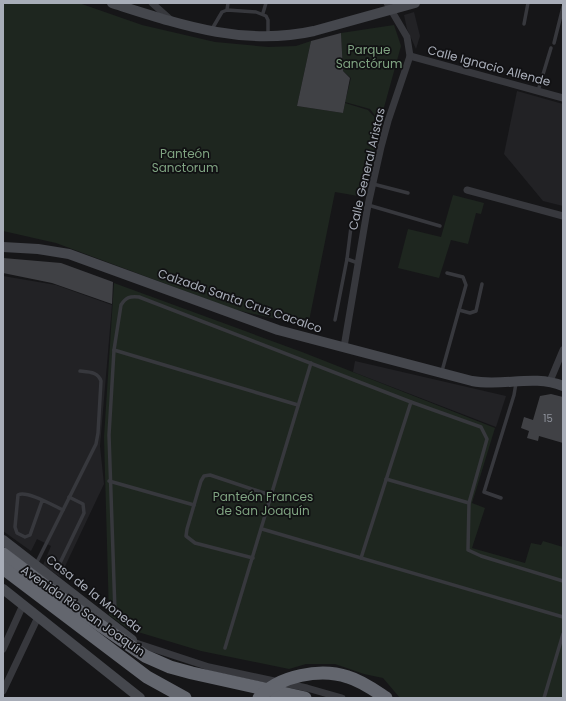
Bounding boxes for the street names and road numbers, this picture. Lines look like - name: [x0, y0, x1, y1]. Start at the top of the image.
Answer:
- street label: Calle Ignacio Allende: [426, 41, 552, 90]
- street label: Calle General Aristas: [344, 106, 389, 232]
- street label: Calzada Santa Cruz Cacalco: [156, 264, 325, 337]
- street label: Casa de la Moneda: [43, 551, 146, 636]
- street label: Avenida Río San Joaquín: [18, 561, 149, 660]

